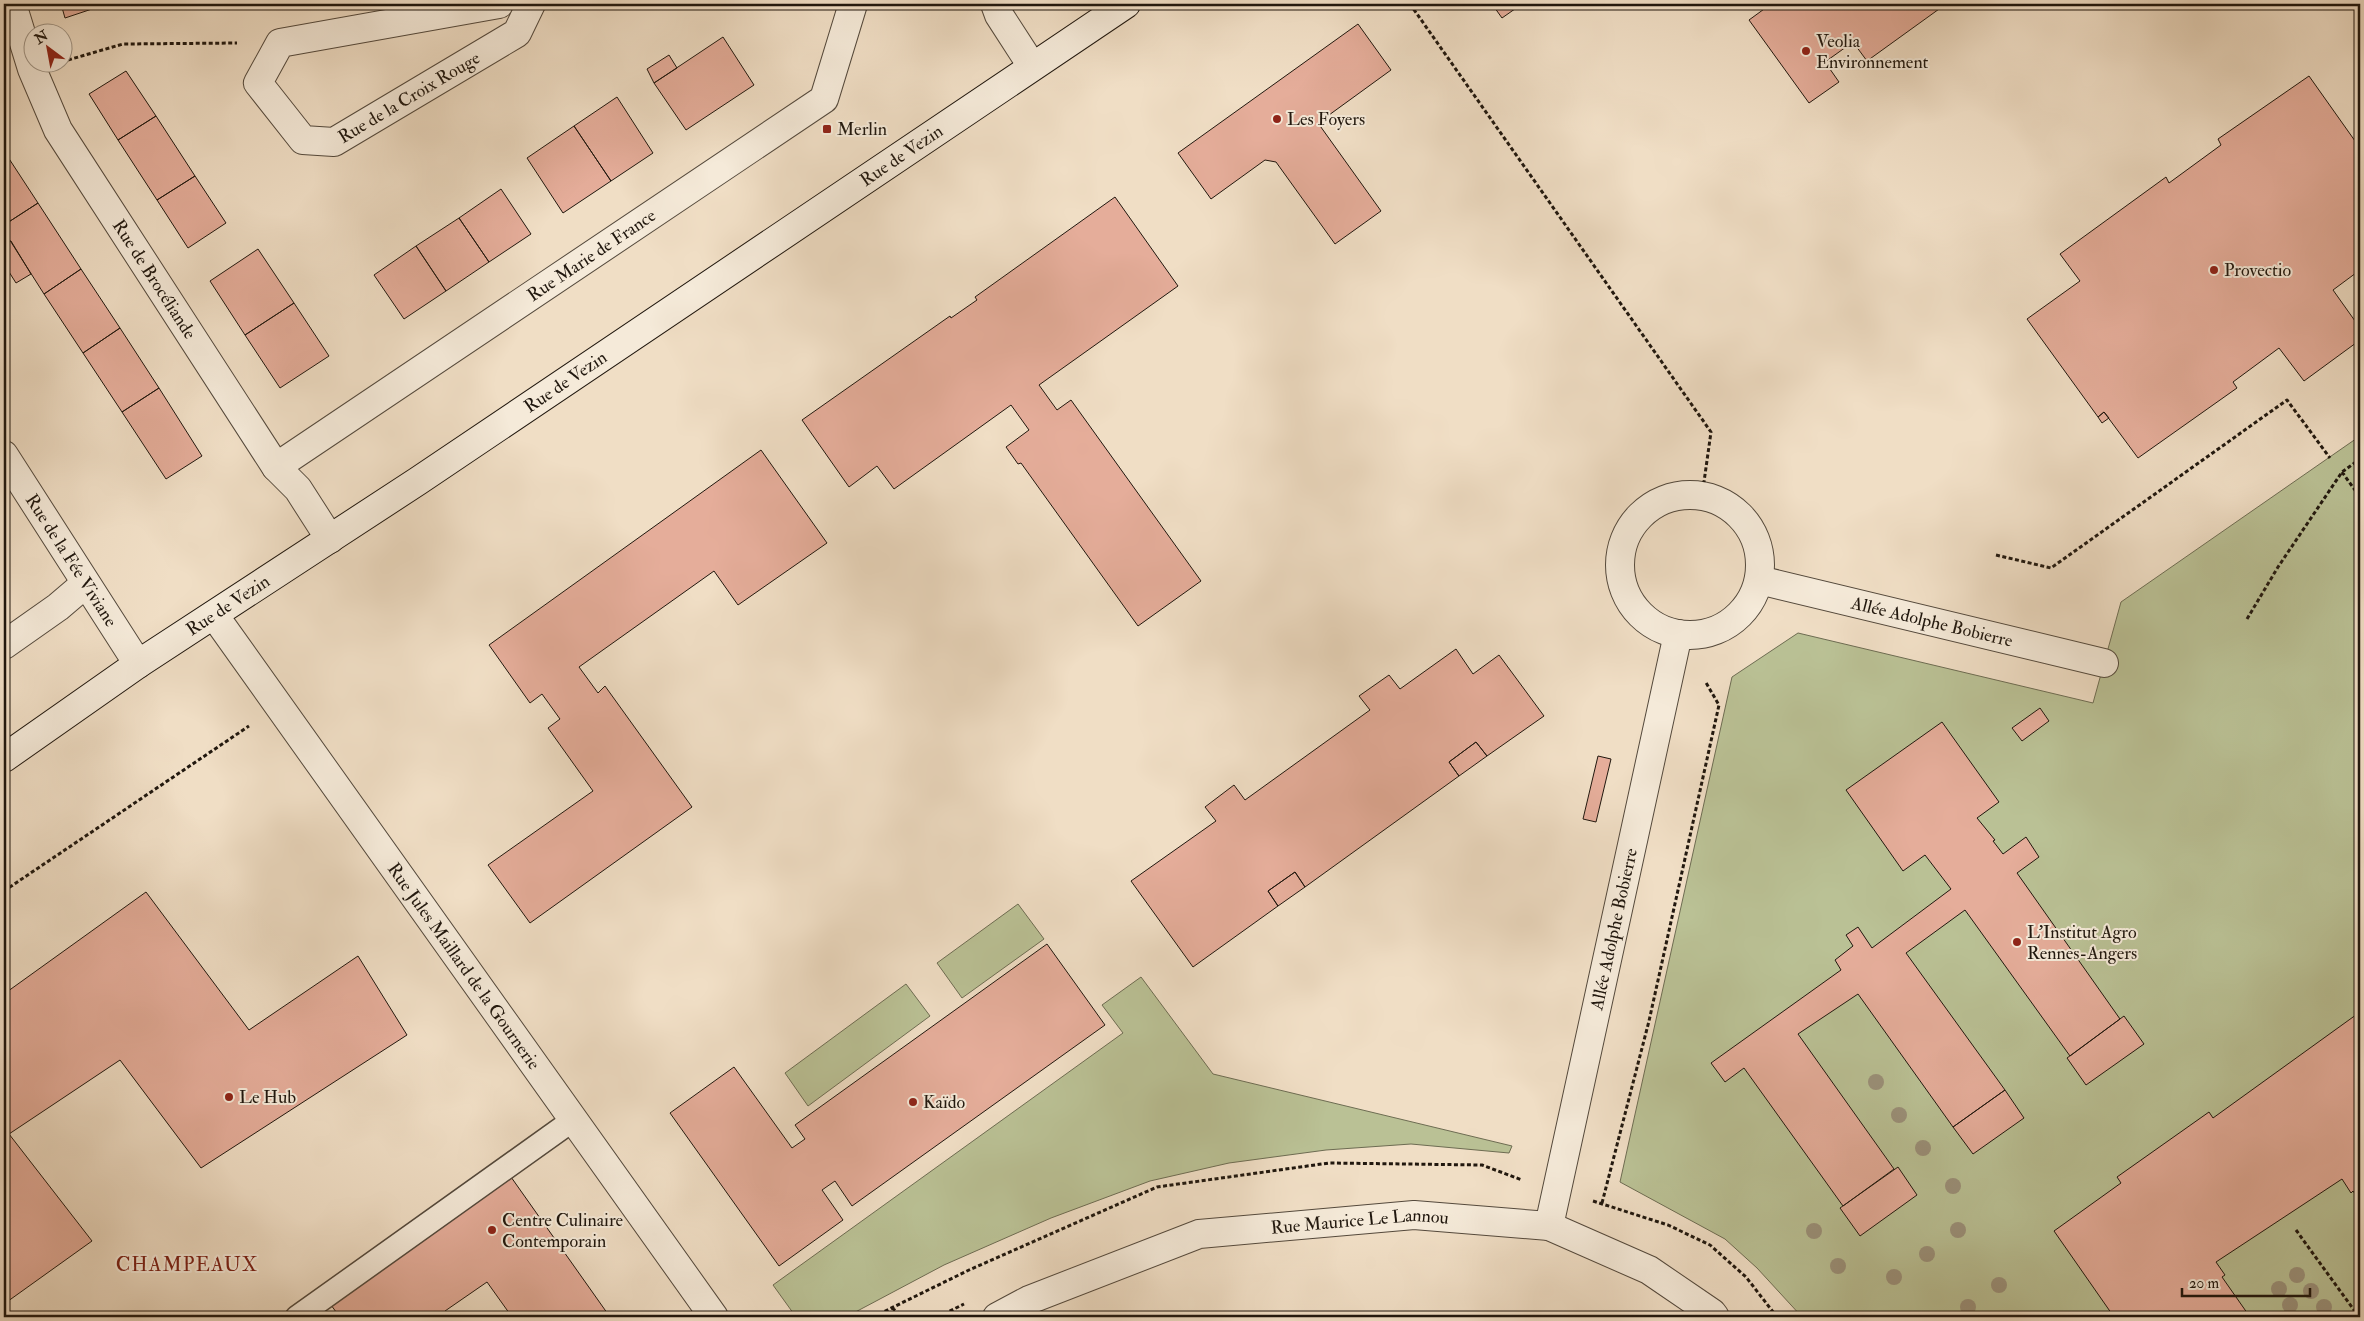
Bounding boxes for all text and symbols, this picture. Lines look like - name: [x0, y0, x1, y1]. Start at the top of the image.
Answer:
- north arrow: [22, 22, 72, 72]
- text: N: [31, 27, 52, 48]
- place label: Veolia Environnement: [1816, 30, 1929, 74]
- marker: Veolia Environnement: [1800, 45, 1812, 57]
- street label: Rue de la Croix Rouge: [334, 46, 485, 149]
- place label: Les Foyers: [1287, 108, 1365, 131]
- marker: Les Foyers: [1271, 113, 1283, 125]
- place label: Merlin: [837, 118, 887, 141]
- street label: Rue de Vezin: [856, 120, 947, 192]
- marker: Merlin: [821, 123, 833, 135]
- street label: Rue Marie de France: [523, 204, 661, 307]
- street label: Rue de Brocéliande: [107, 215, 201, 344]
- place label: Provectio: [2224, 259, 2291, 282]
- marker: Provectio: [2208, 264, 2220, 276]
- street label: Rue de Vezin: [520, 346, 612, 418]
- street label: Rue de la Fée Viviane: [20, 490, 122, 632]
- street label: Rue de Vezin: [182, 570, 274, 641]
- street label: Allée Adolphe Bobierre: [1848, 591, 2015, 653]
- street label: Allée Adolphe Bobierre: [1585, 845, 1643, 1013]
- street label: Rue Jules Maillard de la Gournerie: [382, 858, 545, 1075]
- place label: L'Institut Agro Rennes-Angers: [2027, 921, 2137, 965]
- marker: L'Institut Agro Rennes-Angers: [2011, 936, 2023, 948]
- place label: Le Hub: [239, 1086, 296, 1109]
- marker: Le Hub: [223, 1091, 235, 1103]
- place label: Kaïdo: [923, 1091, 966, 1114]
- marker: Kaïdo: [907, 1096, 919, 1108]
- street label: Rue Maurice Le Lannou: [1270, 1204, 1450, 1240]
- place label: Centre Culinaire Contemporain: [502, 1209, 624, 1253]
- marker: Centre Culinaire Contemporain: [486, 1224, 498, 1236]
- district label: CHAMPEAUX: [116, 1252, 258, 1277]
- scale bar: [2182, 1266, 2309, 1298]
- text: 20 m: [2189, 1274, 2219, 1293]

